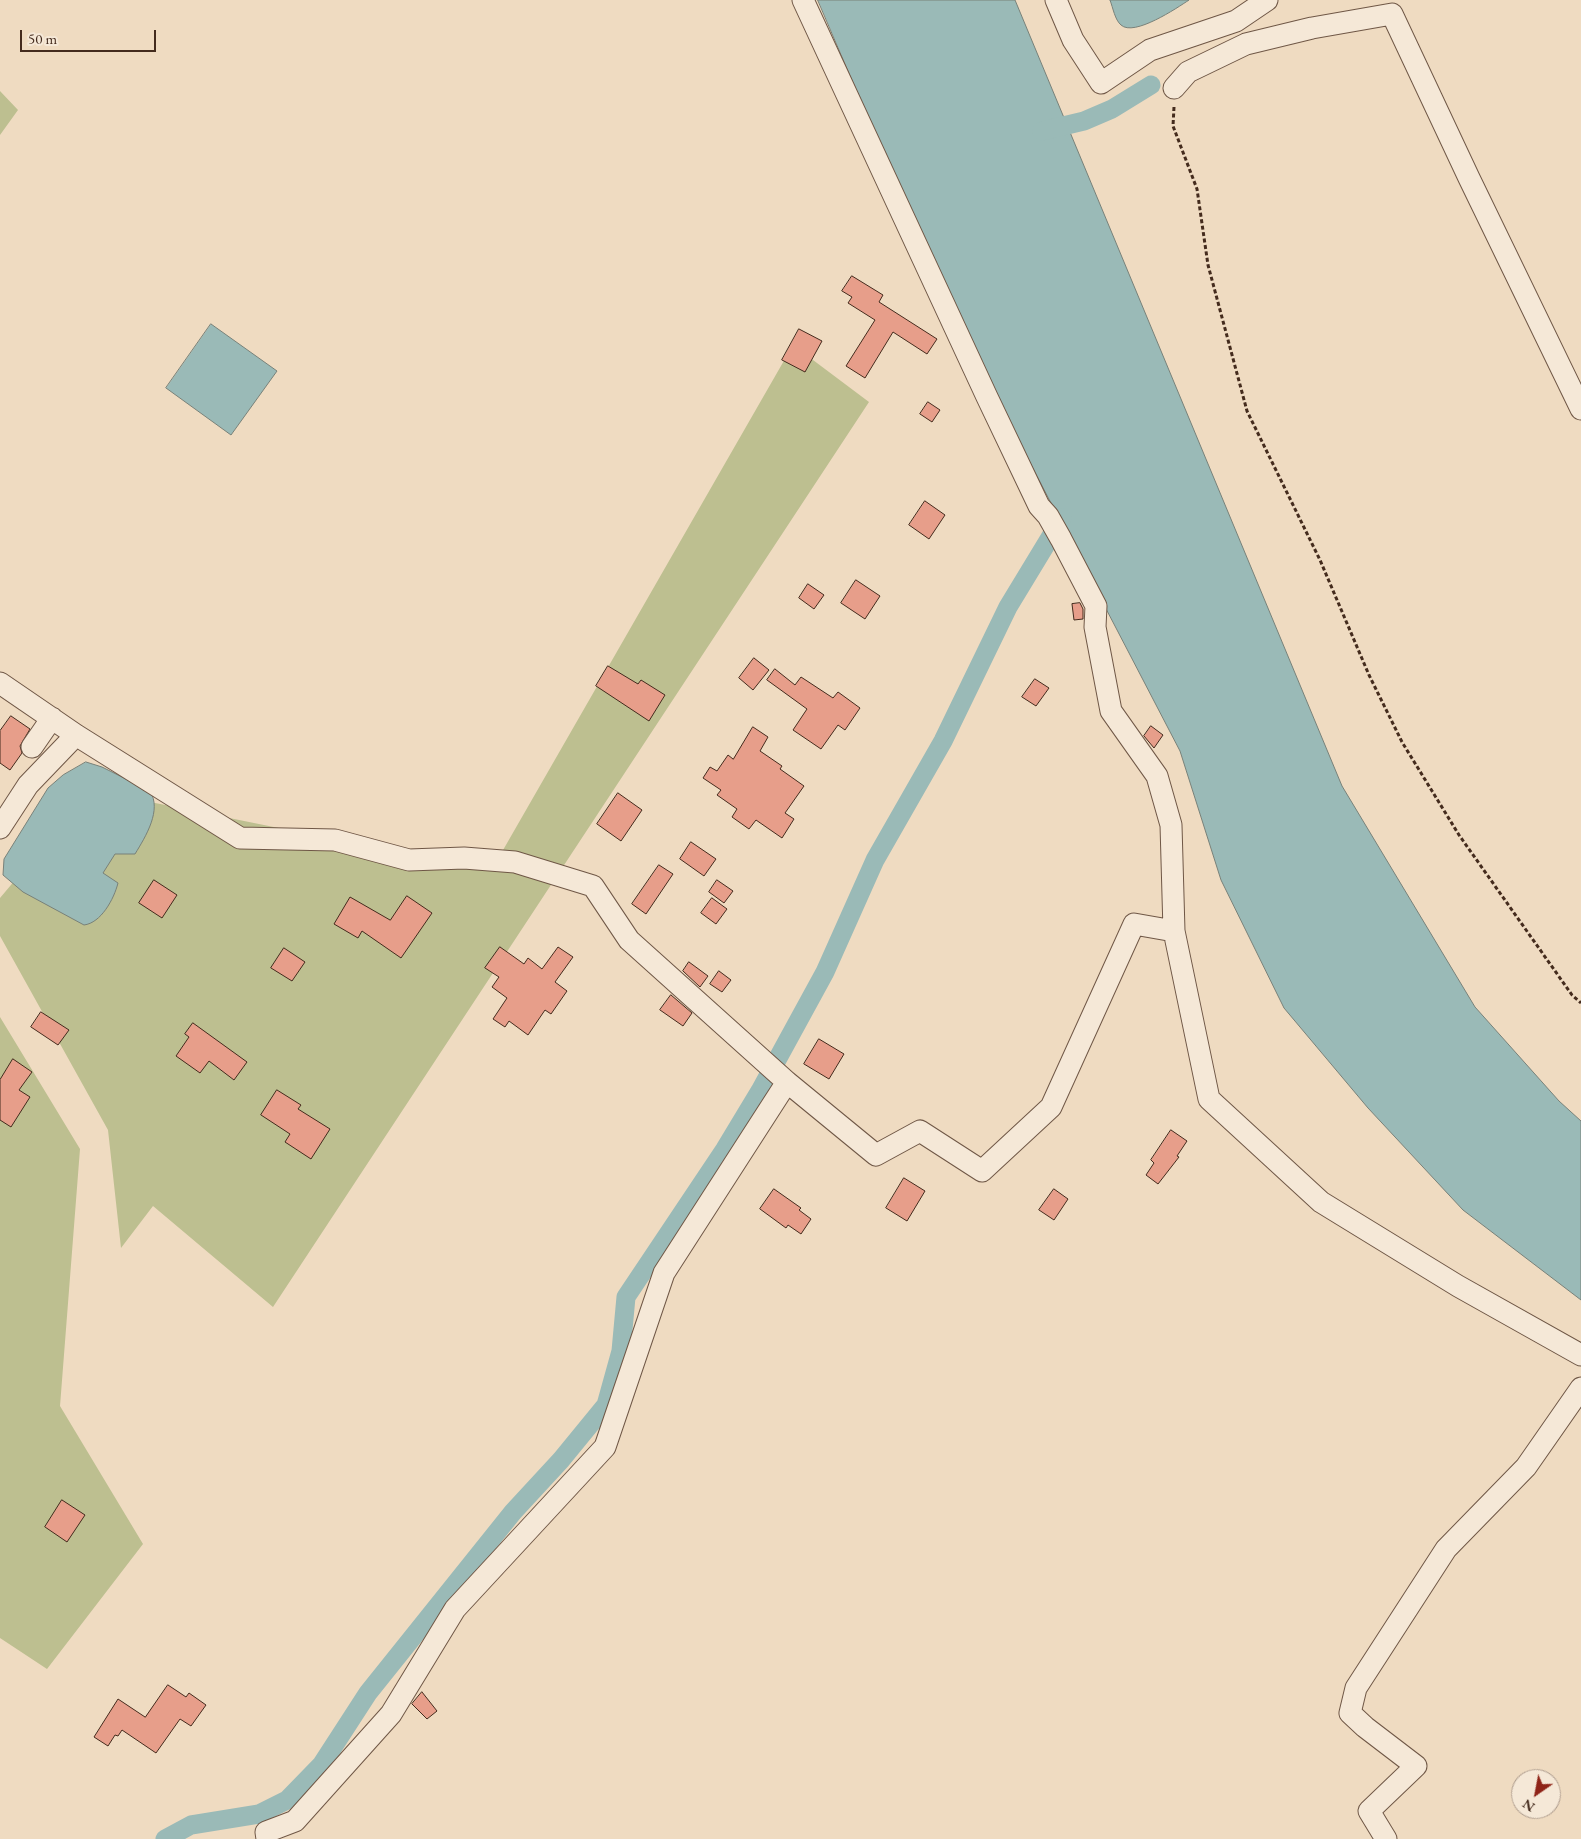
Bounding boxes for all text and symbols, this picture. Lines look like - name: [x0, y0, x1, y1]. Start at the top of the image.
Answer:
- scale bar: [22, 20, 159, 52]
- text: 50 m: [28, 29, 57, 48]
- north arrow: [1511, 1769, 1561, 1819]
- text: N: [1519, 1795, 1538, 1816]

